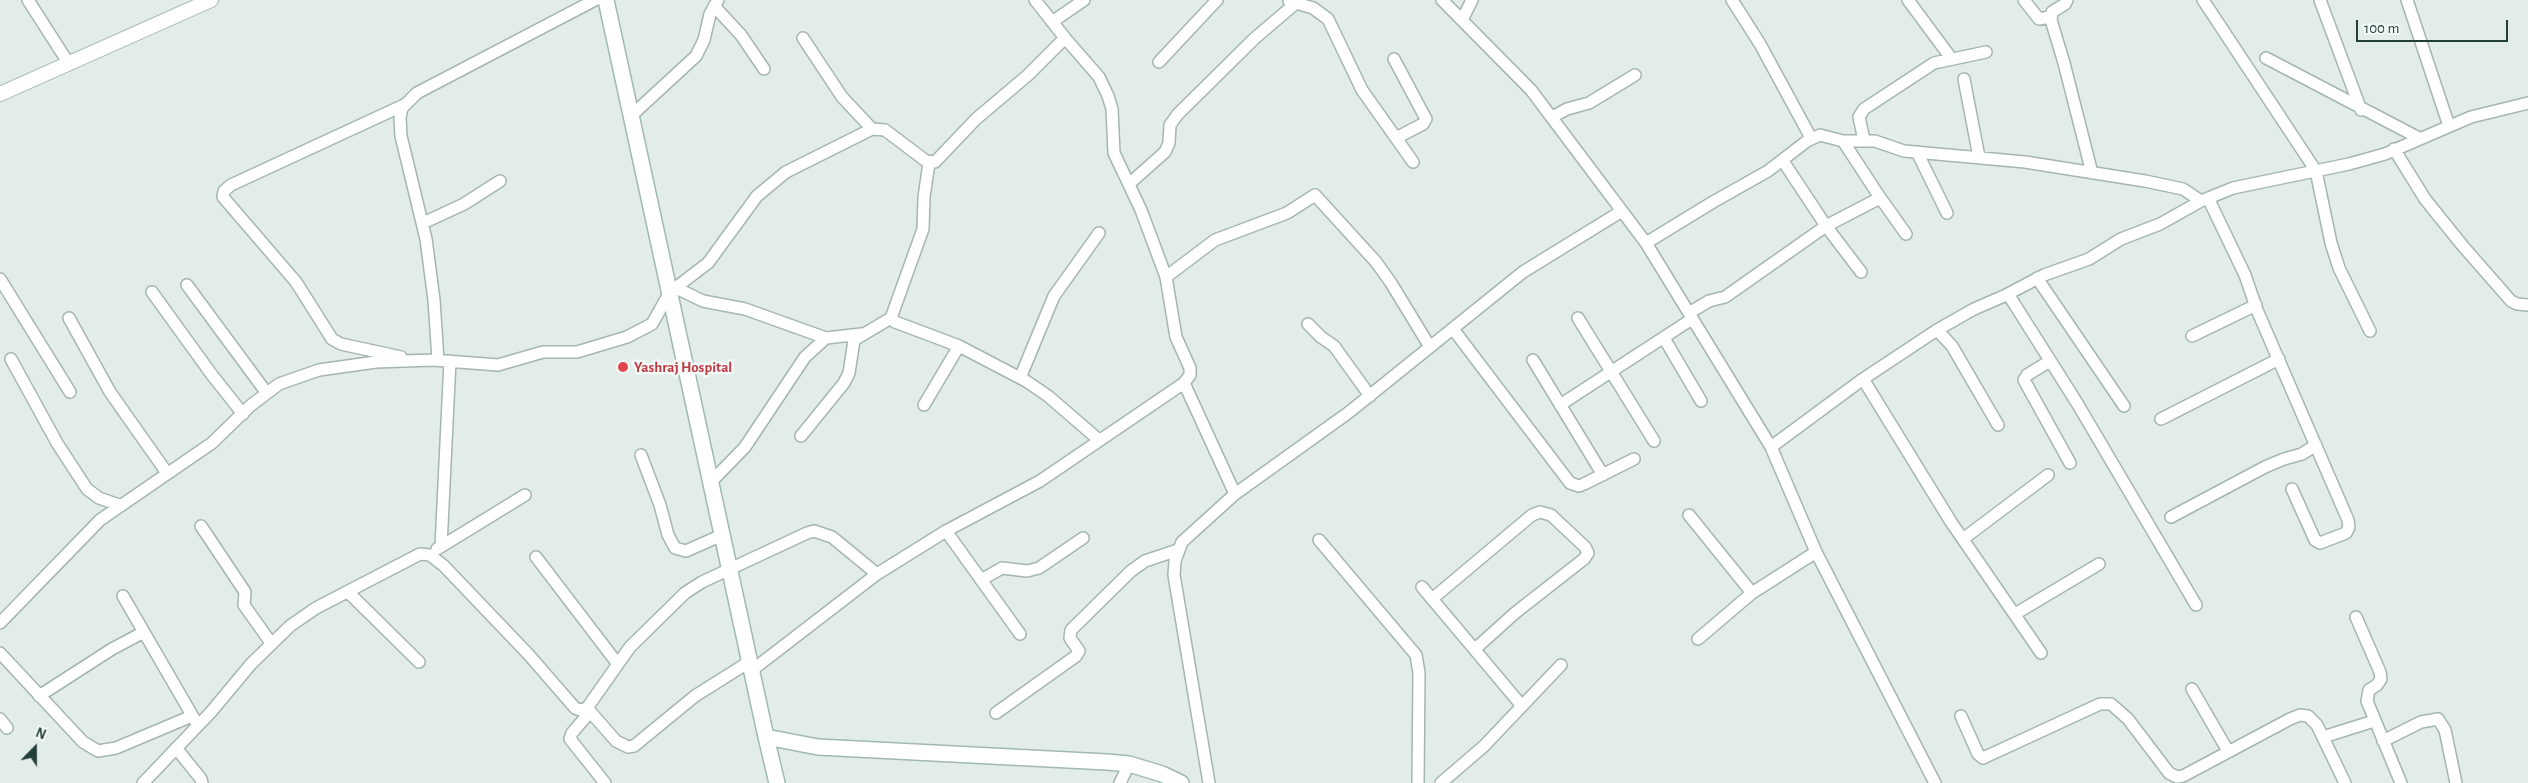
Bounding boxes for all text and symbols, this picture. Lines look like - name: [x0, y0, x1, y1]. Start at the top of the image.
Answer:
- scale bar: [2358, 10, 2510, 42]
- text: 100 m: [2364, 21, 2399, 36]
- place label: Yashraj Hospital: [634, 358, 732, 376]
- marker: Yashraj Hospital: [616, 360, 630, 374]
- north arrow: [10, 723, 60, 773]
- text: N: [33, 726, 48, 742]

